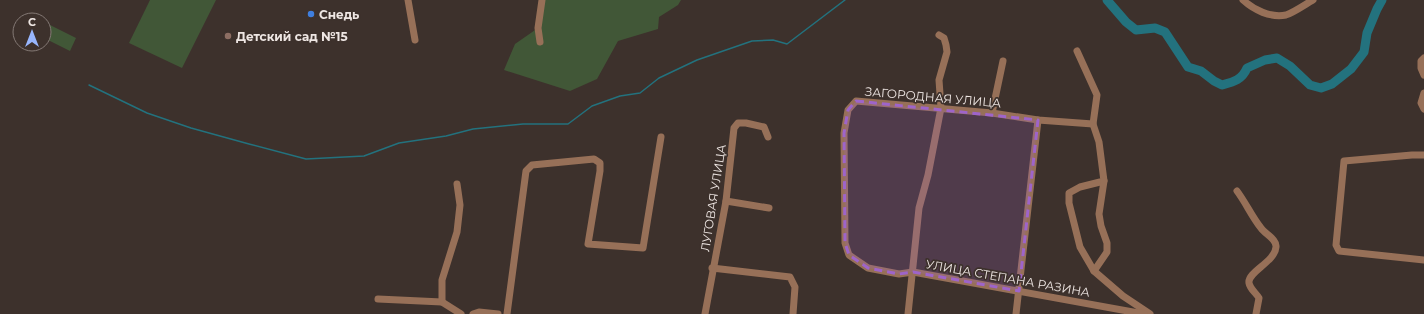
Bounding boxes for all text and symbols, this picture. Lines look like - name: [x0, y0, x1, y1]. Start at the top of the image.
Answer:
- place label: Снедь: [319, 7, 359, 22]
- marker: Снедь: [306, 9, 316, 19]
- north arrow: [12, 12, 52, 52]
- text: С: [28, 15, 36, 29]
- place label: Детский сад №15: [236, 29, 348, 44]
- marker: Детский сад №15: [223, 31, 233, 41]
- street label: ЗАГОРОДНАЯ УЛИЦА: [864, 84, 1002, 110]
- street label: ЛУГОВАЯ УЛИЦА: [697, 143, 729, 253]
- street label: УЛИЦА СТЕПАНА РАЗИНА: [925, 256, 1091, 300]

